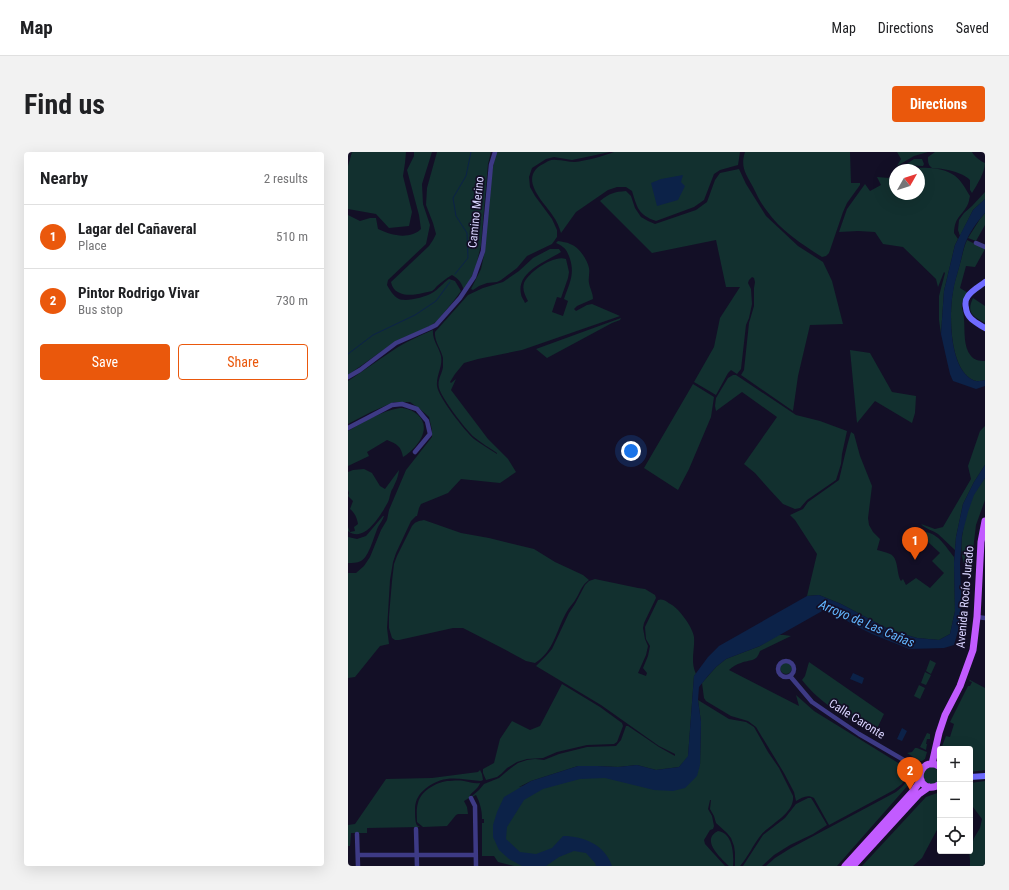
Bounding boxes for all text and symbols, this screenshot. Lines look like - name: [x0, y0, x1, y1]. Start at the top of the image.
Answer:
- text: Map: [20, 16, 53, 39]
- text: Map: [832, 20, 856, 36]
- text: Directions: [878, 20, 934, 36]
- text: Saved: [956, 20, 989, 36]
- button: Directions: [892, 86, 985, 122]
- text: Find us: [24, 88, 105, 121]
- north arrow: [889, 164, 925, 200]
- text: Nearby: [40, 168, 88, 188]
- text: 2 results: [264, 171, 308, 186]
- street label: Camino Merino: [465, 176, 487, 248]
- text: Lagar del Cañaveral: [78, 220, 197, 238]
- text: 1: [50, 229, 56, 244]
- text: 510 m: [276, 229, 308, 244]
- text: Place: [78, 238, 107, 253]
- text: Pintor Rodrigo Vivar: [78, 284, 199, 302]
- text: 2: [50, 293, 56, 308]
- text: 730 m: [276, 293, 308, 308]
- text: Bus stop: [78, 302, 123, 317]
- button: Save: [40, 344, 170, 380]
- button: Share: [178, 344, 308, 380]
- your location: [621, 441, 641, 461]
- pin: 1: [902, 527, 928, 560]
- street label: Avenida Rocío Jurado: [954, 545, 976, 649]
- water label: Arroyo de Las Cañas: [816, 596, 917, 650]
- street label: Calle Caronte: [826, 696, 888, 742]
- map controls: [937, 746, 973, 854]
- button: +: [937, 746, 973, 782]
- pin: 2: [897, 757, 923, 790]
- button: −: [937, 782, 973, 818]
- button: locate: [937, 818, 973, 854]

